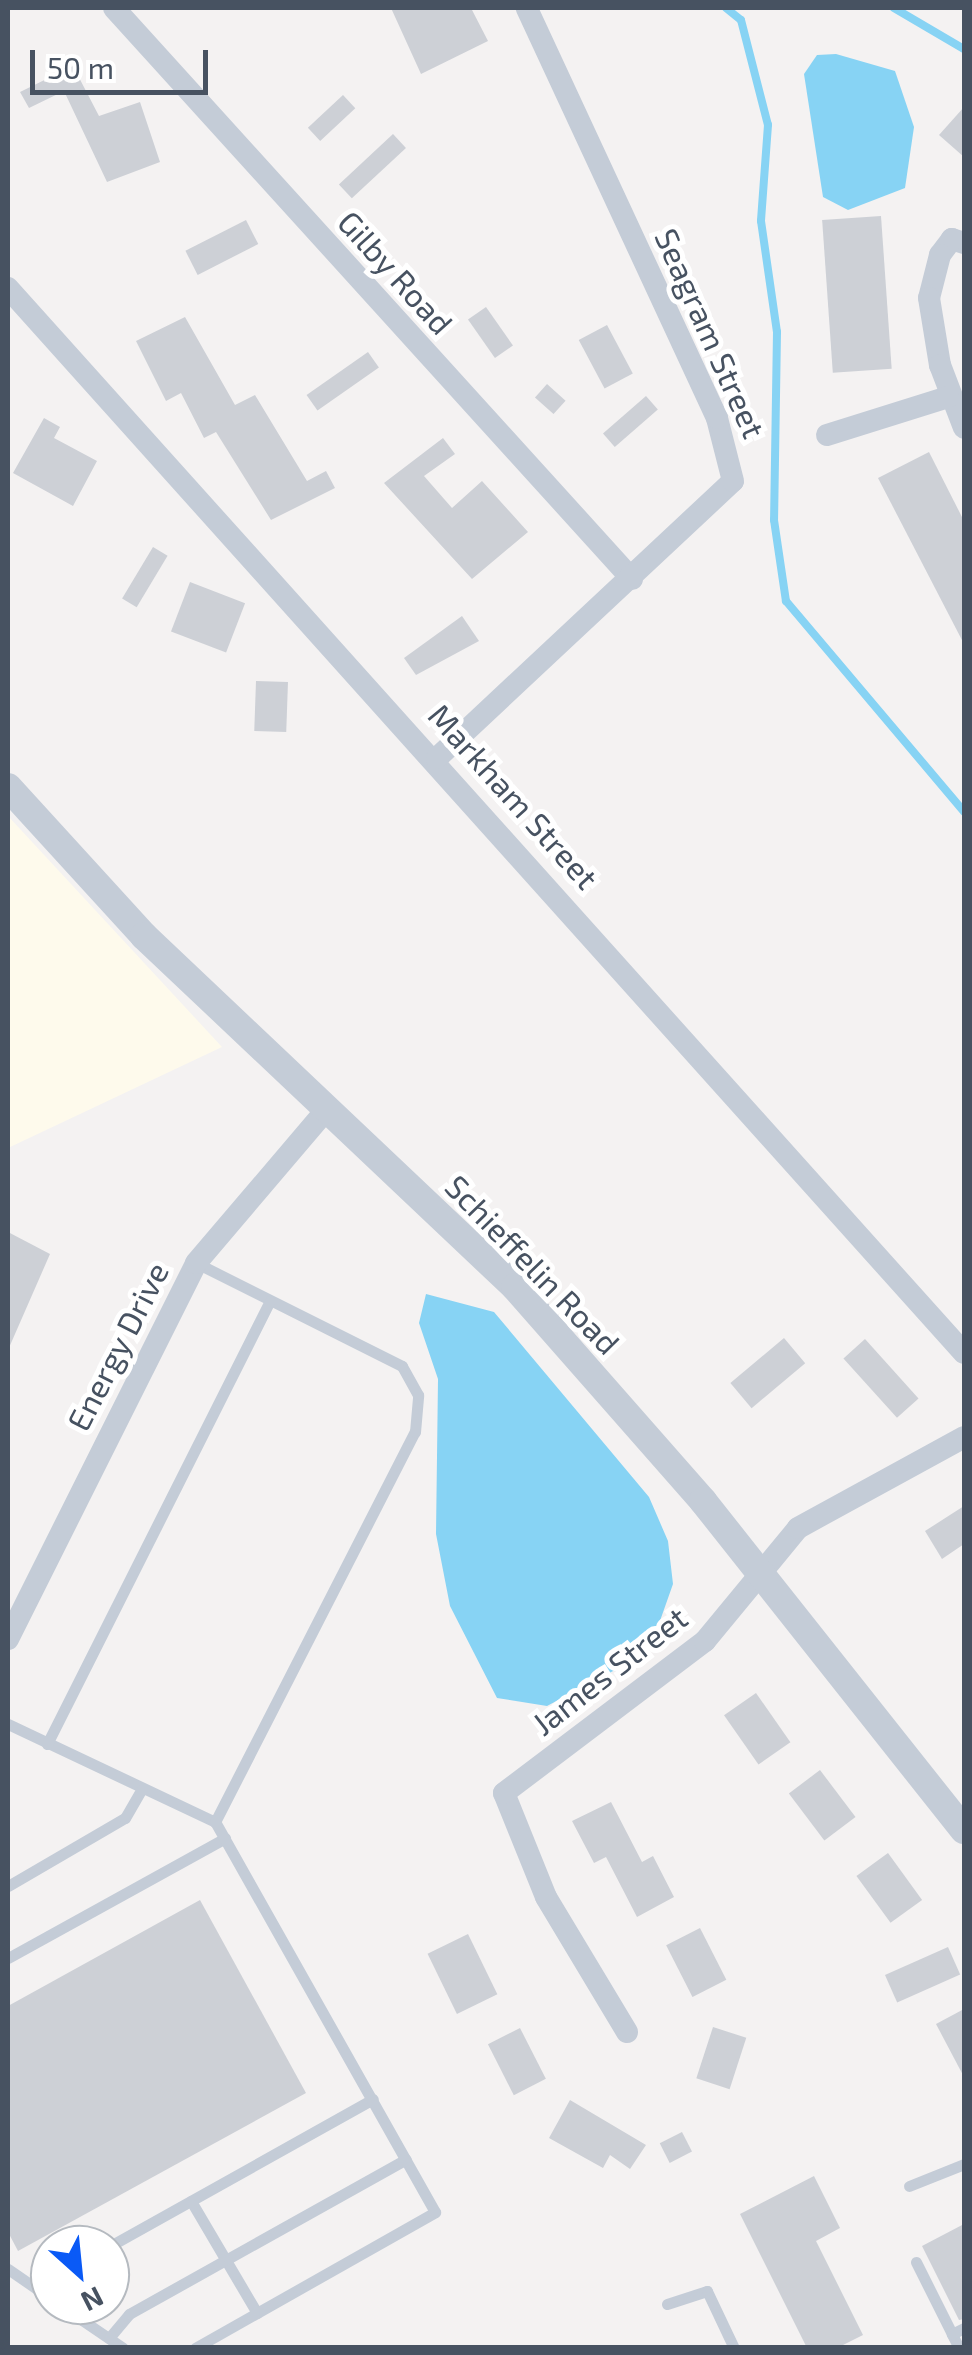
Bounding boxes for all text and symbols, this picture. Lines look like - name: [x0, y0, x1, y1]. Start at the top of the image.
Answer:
- scale bar: [35, 30, 212, 92]
- text: 50 m: [47, 49, 114, 85]
- street label: Gilby Road: [330, 202, 462, 342]
- street label: Seagram Street: [648, 222, 774, 444]
- street label: Markham Street: [421, 696, 607, 896]
- street label: Schieffelin Road: [438, 1167, 628, 1361]
- street label: Energy Drive: [58, 1255, 176, 1437]
- street label: James Street: [524, 1598, 694, 1742]
- north arrow: [30, 2225, 130, 2325]
- text: N: [76, 2280, 109, 2320]

